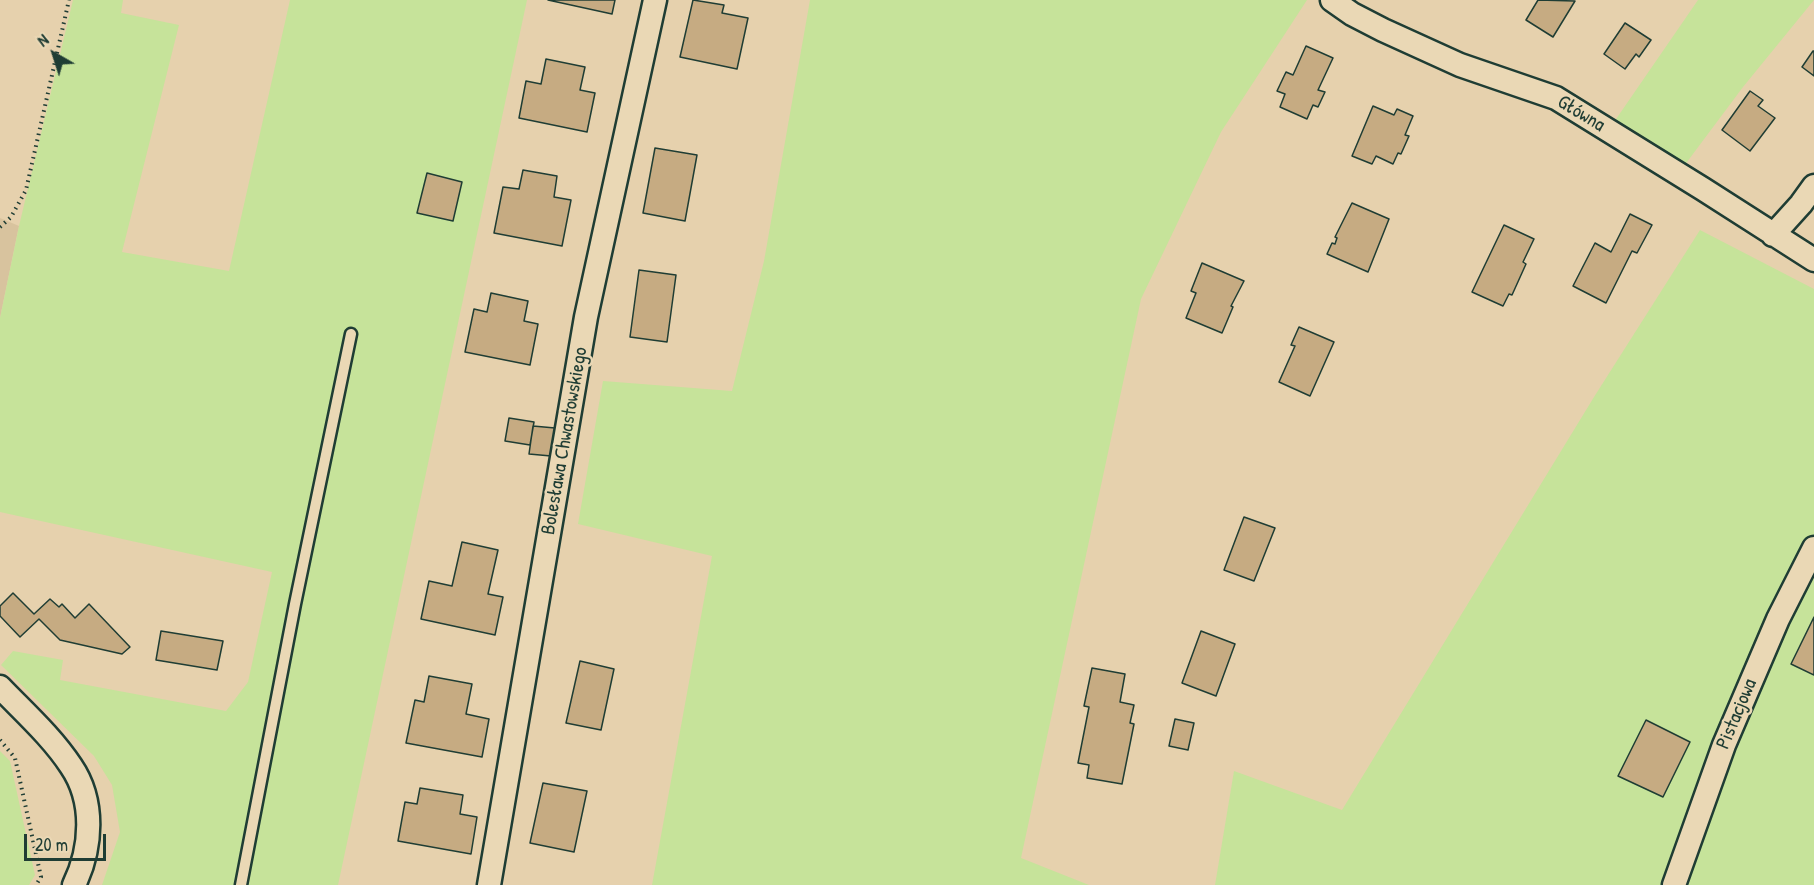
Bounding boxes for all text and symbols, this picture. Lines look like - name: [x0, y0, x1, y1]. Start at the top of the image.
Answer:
- north arrow: [24, 24, 84, 84]
- text: N: [32, 29, 53, 51]
- street label: Główna: [1553, 90, 1609, 138]
- street label: Bolesława Chwastowskiego: [537, 345, 593, 537]
- street label: Pistacjowa: [1711, 675, 1763, 753]
- scale bar: [27, 822, 110, 860]
- text: 20 m: [35, 832, 68, 857]

